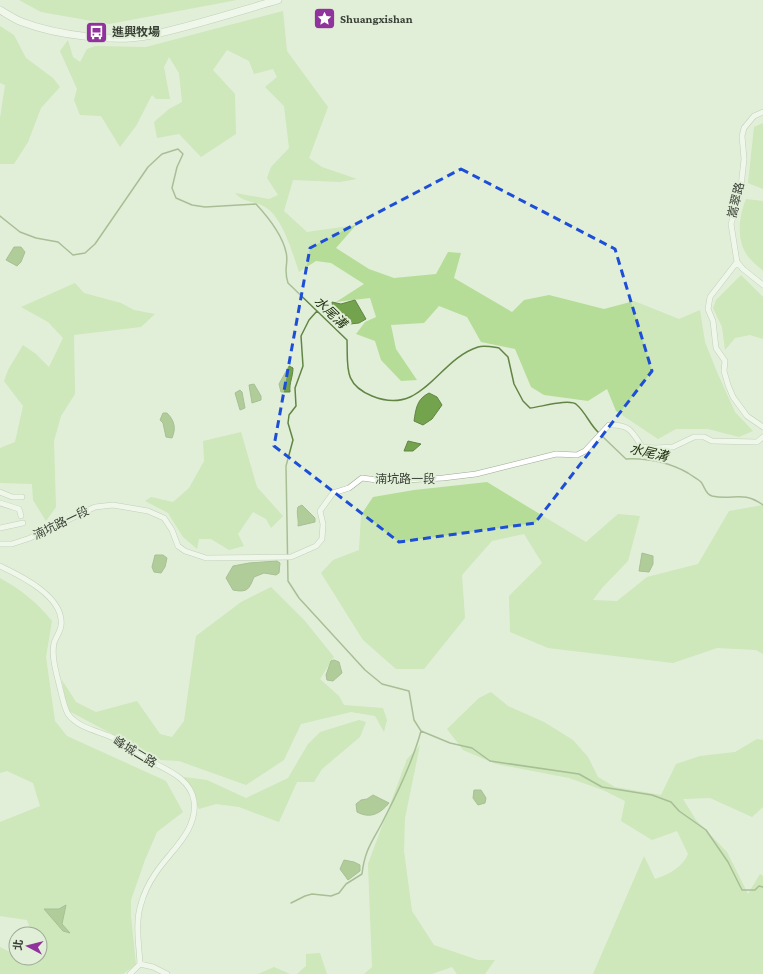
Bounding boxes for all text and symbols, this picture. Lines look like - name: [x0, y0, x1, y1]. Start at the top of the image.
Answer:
- place icon: Shuangxishan: [311, 6, 337, 32]
- place label: Shuangxishan: [340, 12, 413, 26]
- bus stop icon: 進興牧場: [83, 19, 109, 45]
- place label: 進興牧場: [112, 25, 160, 39]
- street label: 嵩翠路: [725, 181, 747, 219]
- water label: 水尾溝: [311, 293, 351, 333]
- water label: 水尾溝: [628, 441, 672, 465]
- street label: 湳坑路一段: [375, 472, 435, 486]
- street label: 湳坑路一段: [31, 504, 91, 542]
- street label: 峰城二路: [111, 734, 159, 770]
- north arrow: [8, 926, 48, 966]
- text: 北: [11, 939, 25, 951]

